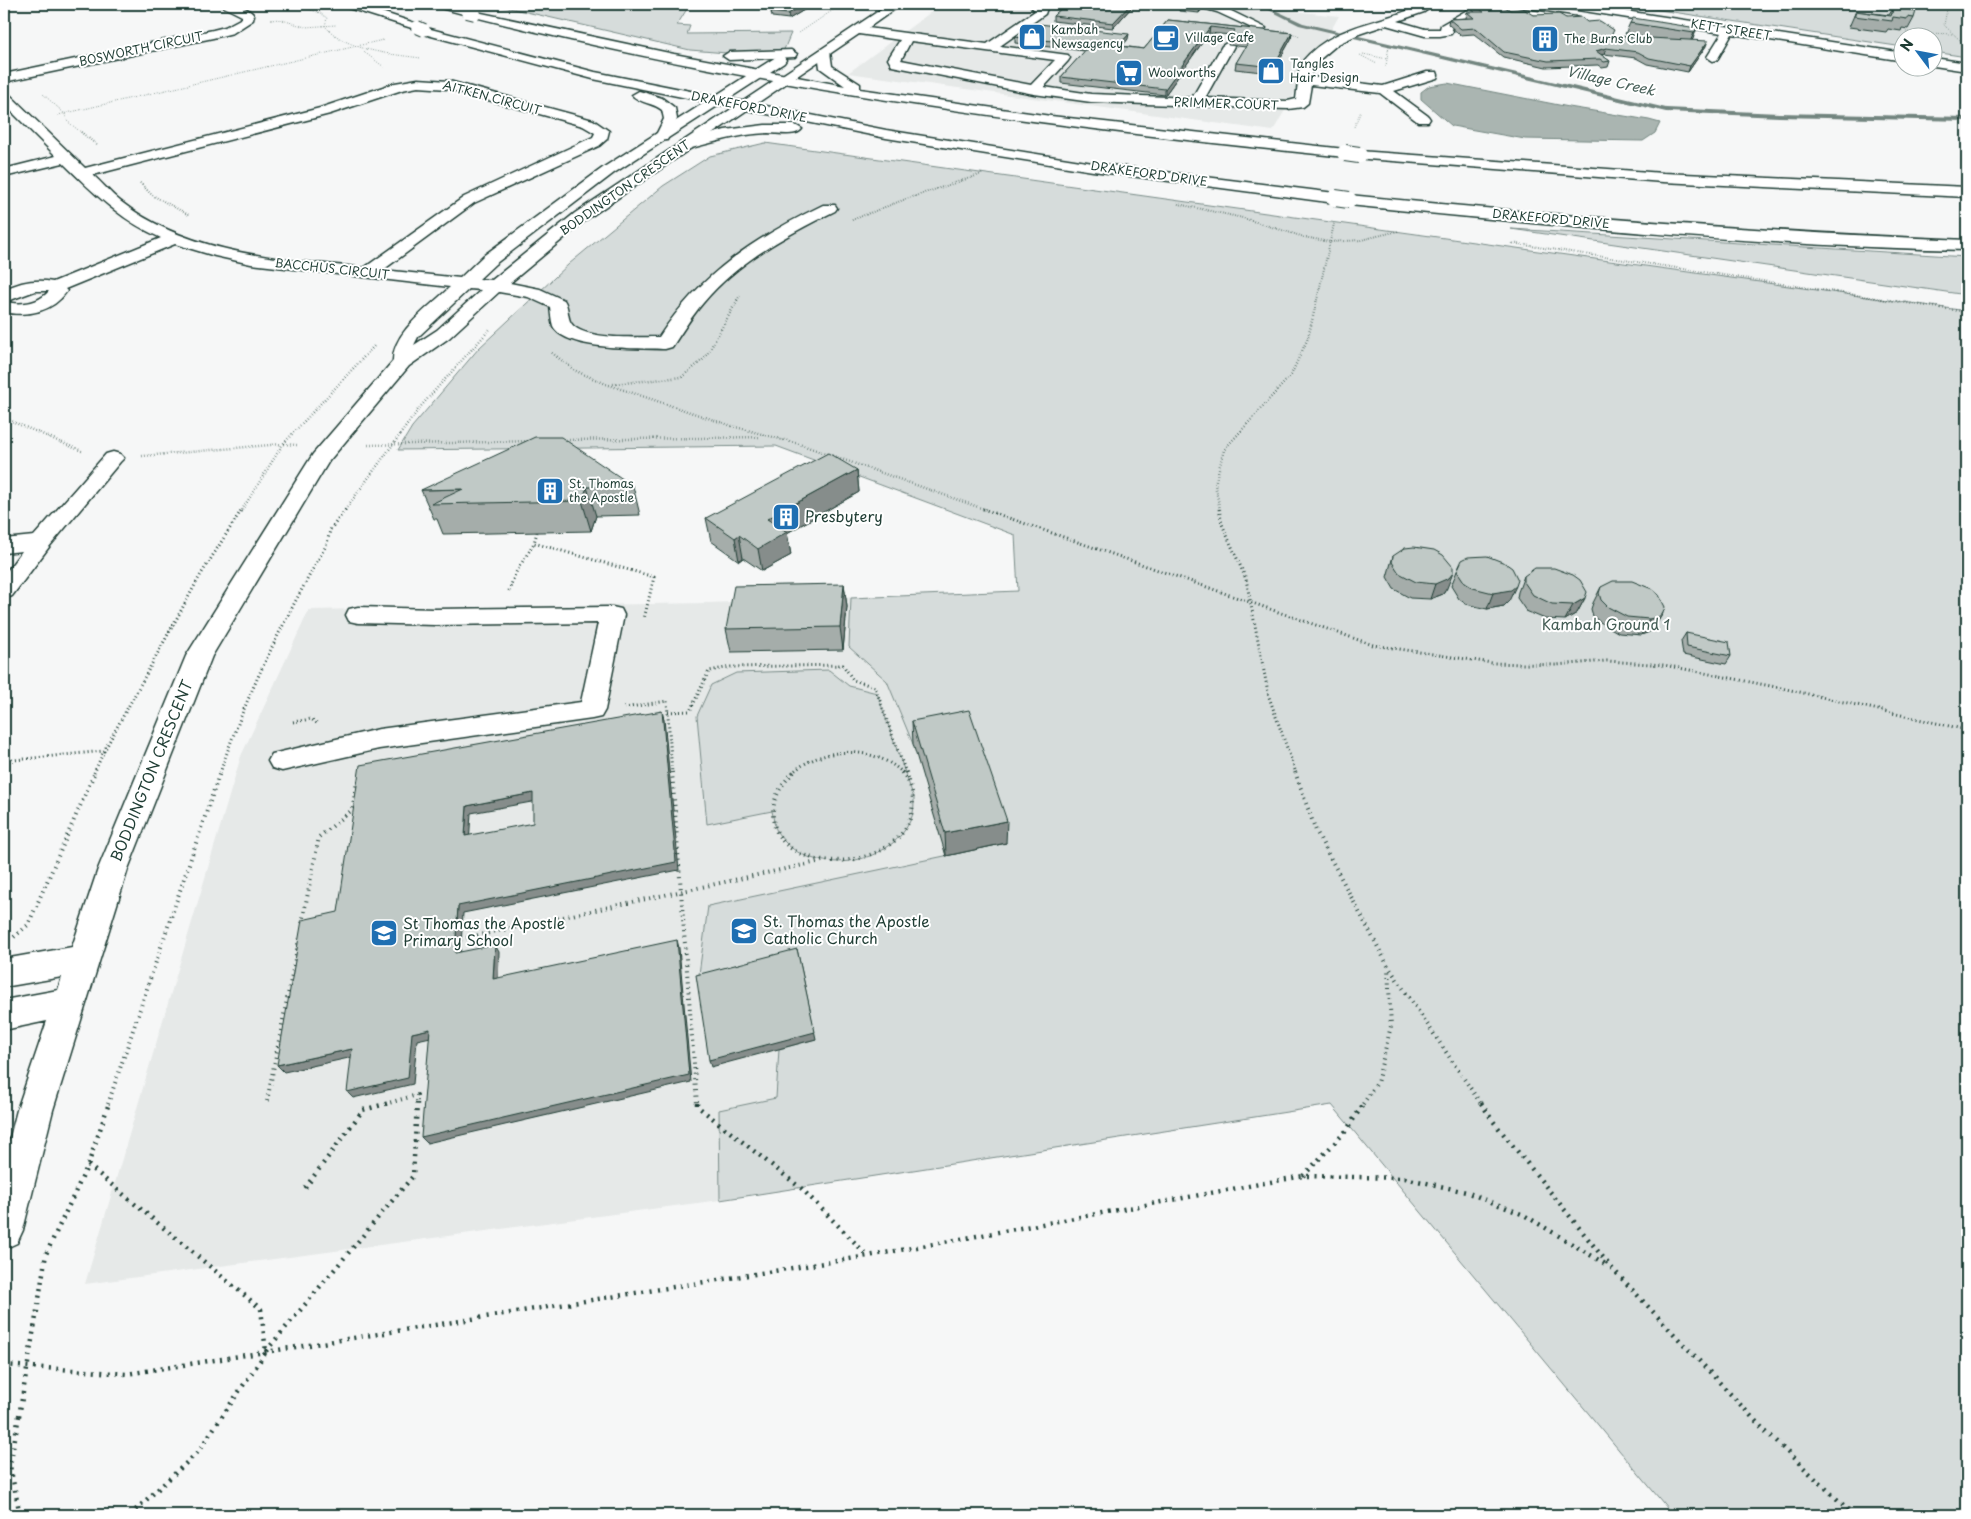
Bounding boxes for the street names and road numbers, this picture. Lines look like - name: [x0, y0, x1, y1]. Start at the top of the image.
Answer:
- street label: KETT STREET: [1690, 14, 1774, 44]
- street label: BOSWORTH CIRCUIT: [77, 26, 205, 70]
- street label: AITKEN CIRCUIT: [441, 75, 544, 119]
- street label: DRAKEFORD DRIVE: [690, 86, 809, 126]
- street label: PRIMMER COURT: [1173, 92, 1280, 114]
- street label: BODDINGTON CRESCENT: [556, 135, 694, 239]
- street label: DRAKEFORD DRIVE: [1090, 156, 1209, 190]
- street label: DRAKEFORD DRIVE: [1492, 204, 1610, 232]
- street label: BACCHUS CIRCUIT: [274, 253, 391, 283]
- street label: BODDINGTON CRESCENT: [104, 675, 198, 865]

